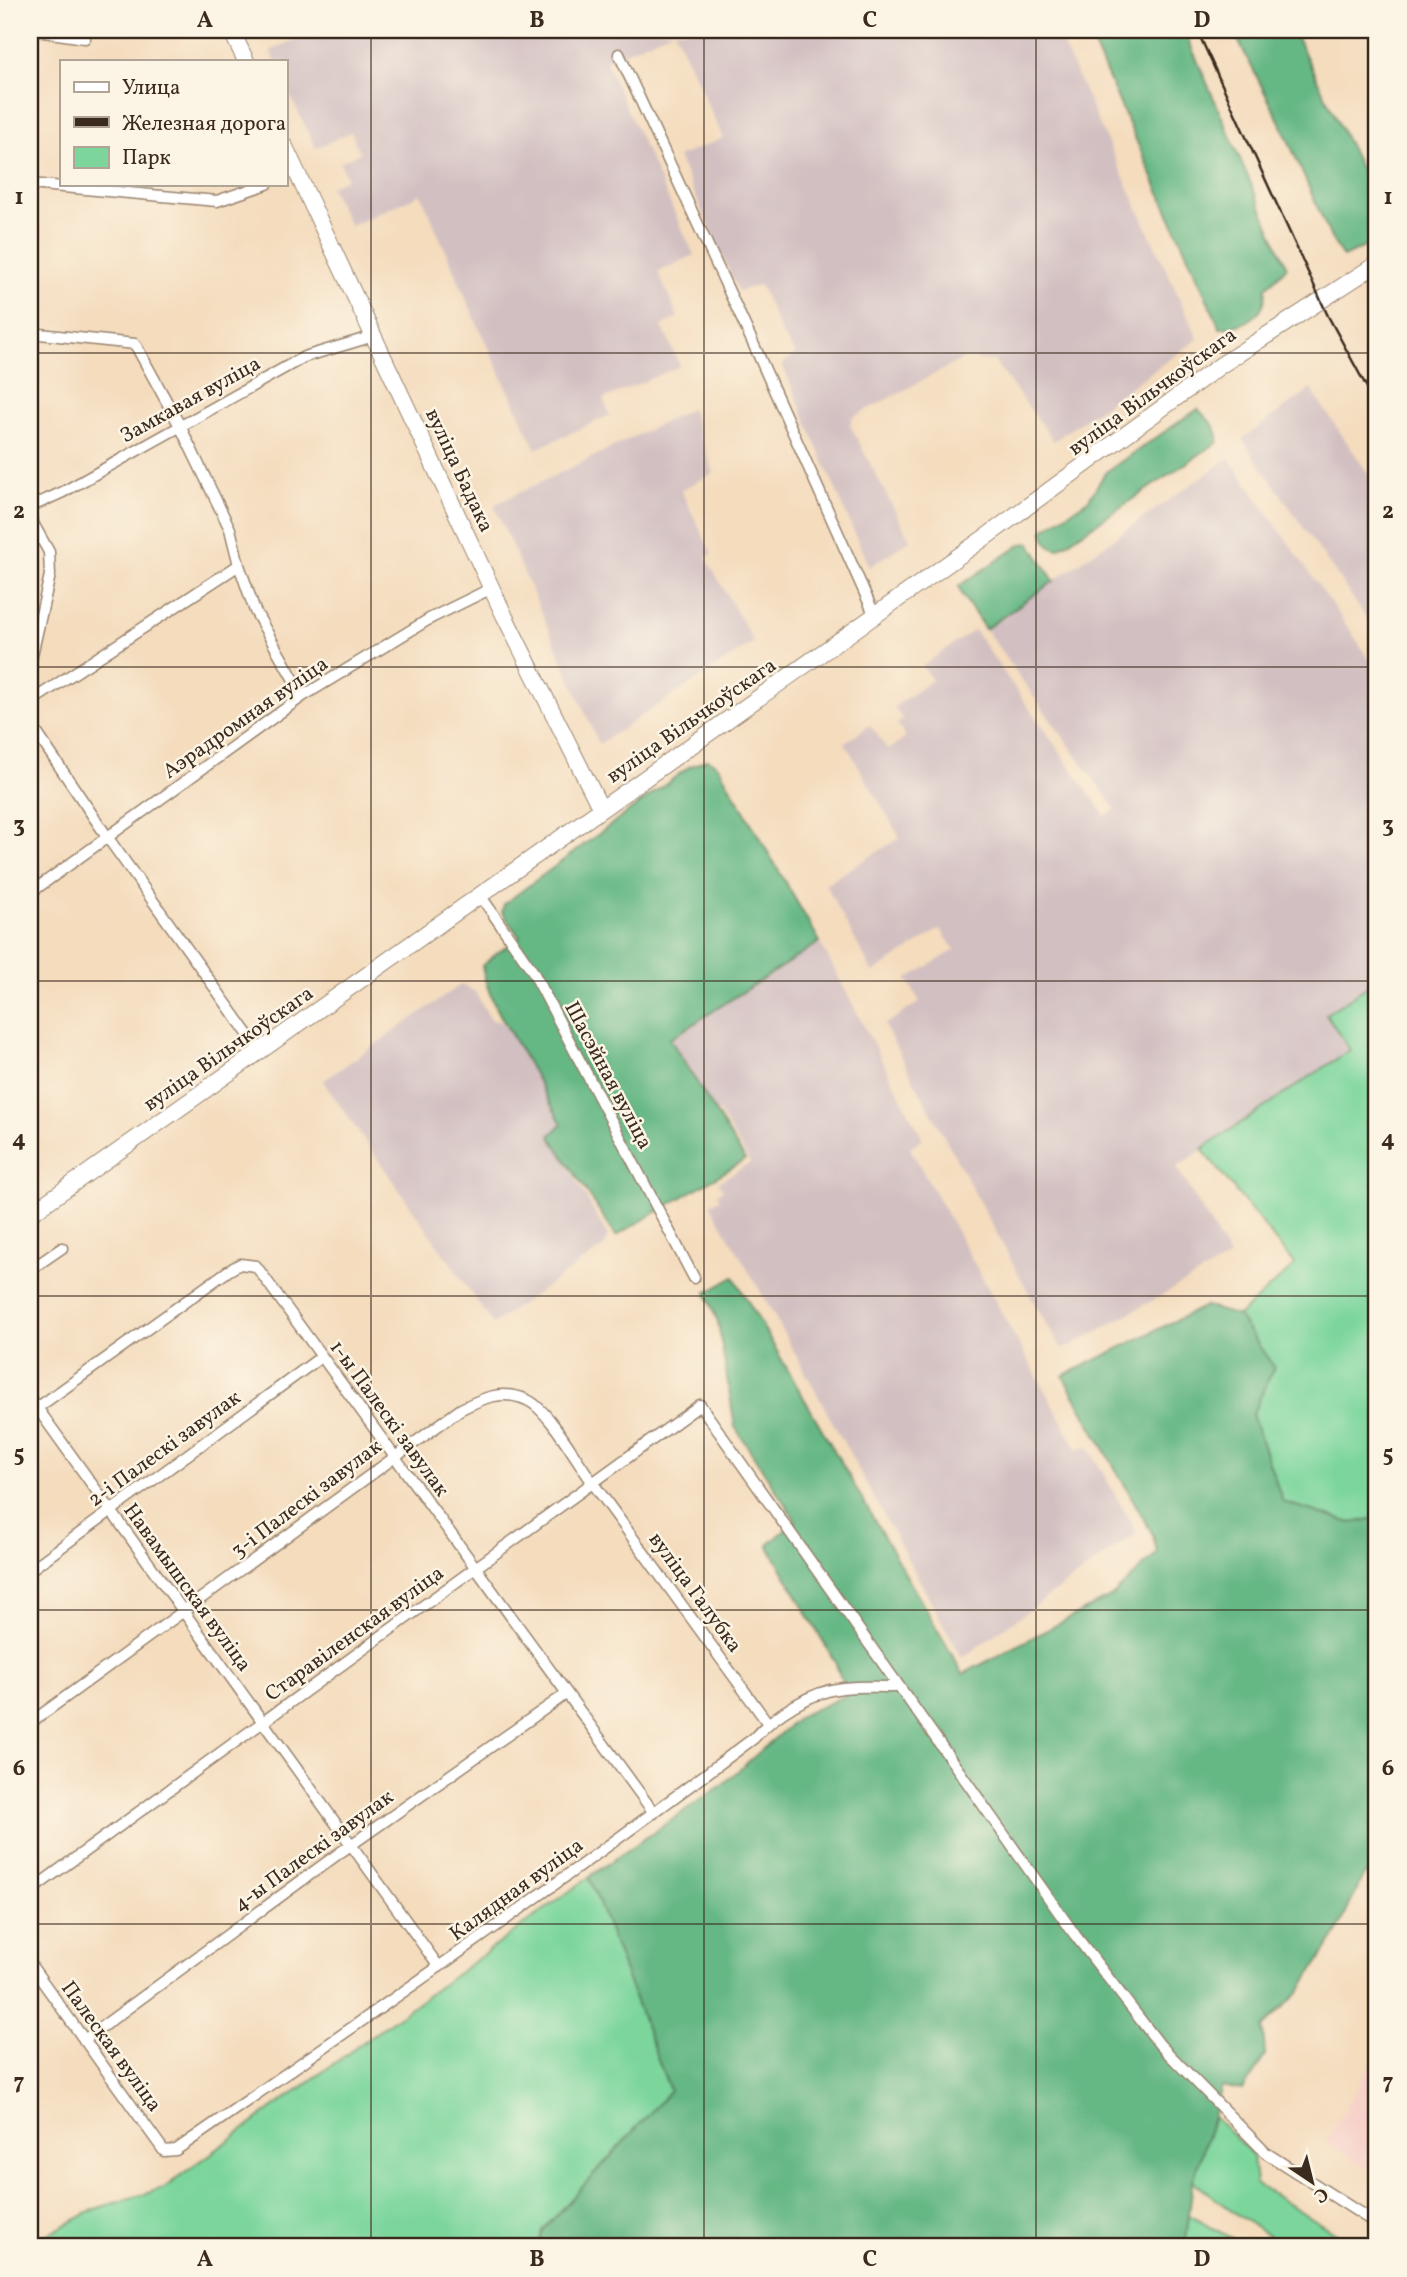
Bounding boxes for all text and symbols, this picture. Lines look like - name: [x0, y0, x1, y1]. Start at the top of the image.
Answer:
- text: A: [197, 5, 213, 37]
- text: B: [529, 5, 545, 37]
- text: C: [863, 5, 877, 37]
- text: D: [1194, 5, 1211, 37]
- legend: [60, 60, 287, 186]
- text: Улица: [122, 74, 180, 103]
- text: Железная дорога: [122, 110, 286, 139]
- text: Парк: [122, 144, 171, 173]
- text: 1: [14, 182, 24, 214]
- text: 1: [1383, 182, 1393, 214]
- street label: вуліца Вільчкоўскага: [1063, 321, 1243, 463]
- street label: Замкавая вуліца: [115, 350, 266, 451]
- street label: вуліца Бадака: [417, 404, 500, 537]
- text: 2: [13, 496, 25, 528]
- text: 2: [1382, 496, 1394, 528]
- street label: Аэрадромная вуліца: [157, 650, 335, 786]
- street label: вуліца Вільчкоўскага: [601, 652, 783, 791]
- text: 3: [13, 810, 25, 842]
- text: 3: [1382, 810, 1394, 842]
- street label: вуліца Вільчкоўскага: [138, 980, 320, 1119]
- street label: Шасэйная вуліца: [556, 997, 659, 1155]
- text: 4: [12, 1124, 26, 1156]
- text: 4: [1381, 1124, 1395, 1156]
- street label: 1-ы Палескі завулак: [322, 1335, 456, 1503]
- street label: 2-і Палескі завулак: [83, 1384, 247, 1515]
- street label: 3-і Палескі завулак: [226, 1433, 388, 1566]
- text: 5: [13, 1439, 25, 1471]
- text: 5: [1382, 1439, 1394, 1471]
- street label: Навамышская вуліца: [116, 1498, 258, 1678]
- street label: вуліца Галубка: [641, 1527, 748, 1659]
- street label: Старавіленская вуліца: [259, 1559, 450, 1709]
- text: 6: [13, 1753, 25, 1785]
- text: 6: [1382, 1753, 1394, 1785]
- street label: 4-ы Палескі завулак: [228, 1783, 400, 1919]
- street label: Калядная вуліца: [444, 1832, 590, 1949]
- street label: Палеская вуліца: [53, 1975, 168, 2118]
- text: 7: [14, 2067, 25, 2099]
- text: 7: [1383, 2067, 1394, 2099]
- north arrow: [1278, 2148, 1348, 2218]
- text: С: [1308, 2180, 1333, 2208]
- text: A: [197, 2244, 213, 2276]
- text: B: [529, 2244, 545, 2276]
- text: C: [863, 2244, 877, 2276]
- text: D: [1194, 2244, 1211, 2276]

